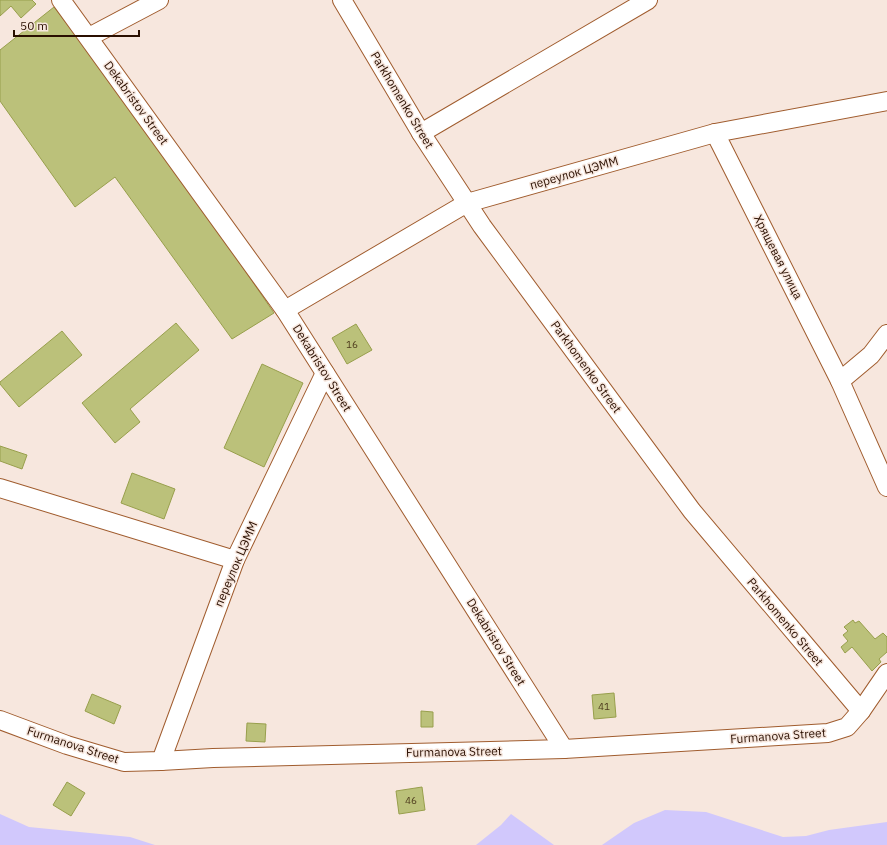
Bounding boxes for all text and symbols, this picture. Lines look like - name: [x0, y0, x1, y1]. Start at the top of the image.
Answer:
- scale bar: [14, 12, 139, 38]
- text: 50 m: [20, 18, 48, 33]
- street label: Parkhomenko Street: [368, 49, 437, 151]
- street label: Dekabristov Street: [101, 58, 172, 148]
- street label: переулок ЦЭММ: [528, 153, 620, 192]
- street label: Хрящевая улица: [751, 212, 806, 302]
- street label: Parkhomenko Street: [548, 318, 625, 416]
- street label: Dekabristov Street: [290, 321, 355, 414]
- house number: 16: [346, 338, 358, 351]
- street label: переулок ЦЭММ: [211, 519, 260, 609]
- street label: Parkhomenko Street: [744, 575, 827, 669]
- street label: Dekabristov Street: [464, 595, 529, 688]
- house number: 41: [598, 700, 610, 713]
- street label: Furmanova Street: [25, 723, 121, 766]
- street label: Furmanova Street: [730, 725, 826, 746]
- street label: Furmanova Street: [406, 743, 502, 760]
- house number: 46: [405, 794, 417, 807]

